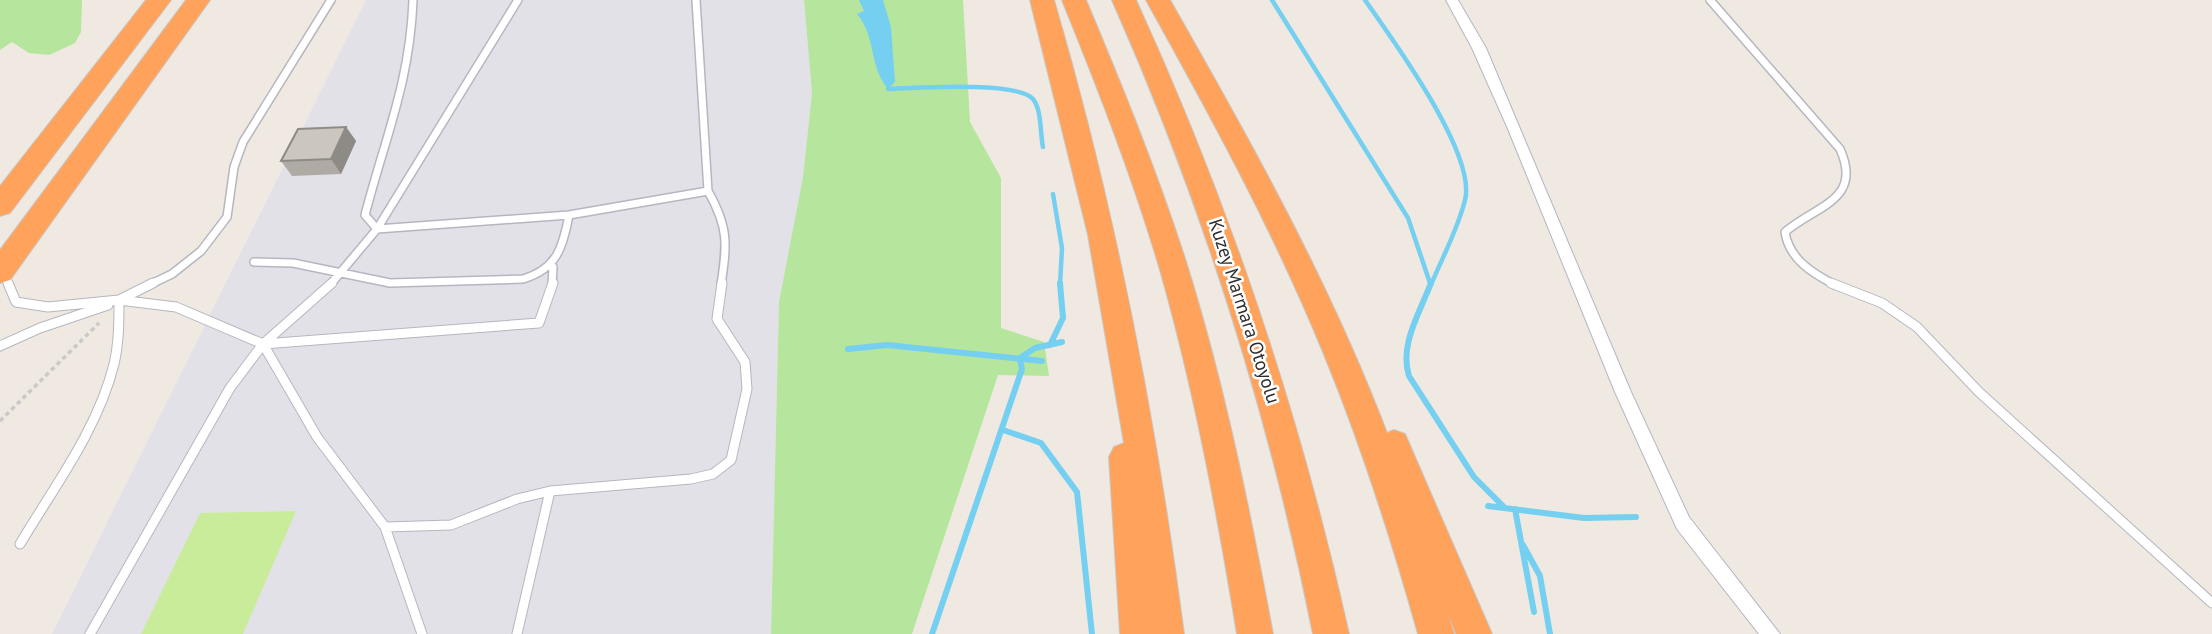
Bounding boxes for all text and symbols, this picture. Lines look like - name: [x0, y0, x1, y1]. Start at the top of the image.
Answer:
- street label: Kuzey Marmara Otoyolu: [1204, 216, 1286, 406]

